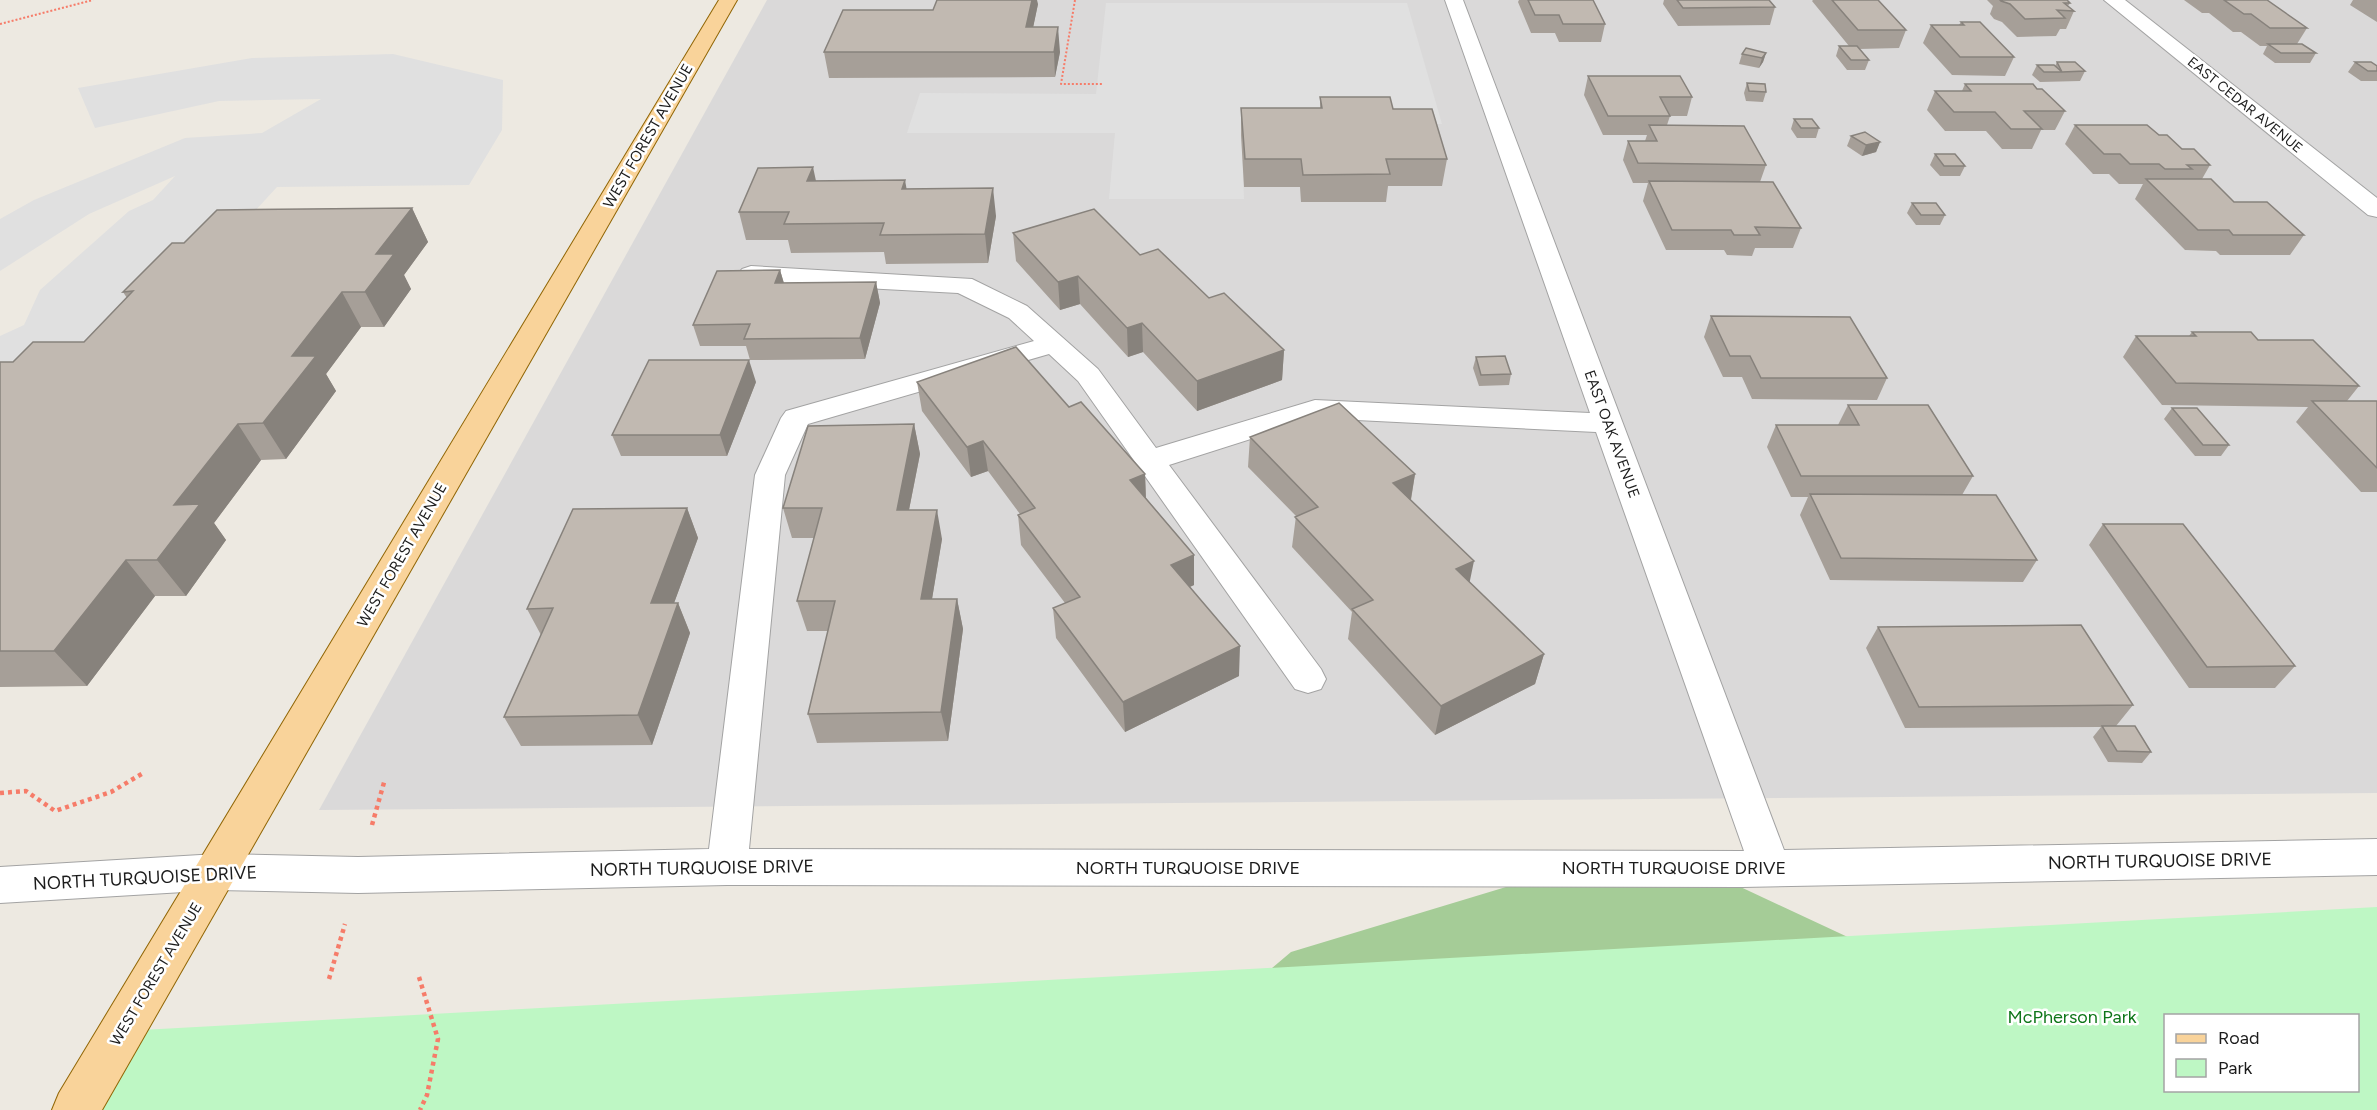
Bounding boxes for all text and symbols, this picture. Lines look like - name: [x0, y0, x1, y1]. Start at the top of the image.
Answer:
- street label: EAST CEDAR AVENUE: [2184, 53, 2306, 157]
- street label: WEST FOREST AVENUE: [599, 61, 697, 211]
- street label: EAST OAK AVENUE: [1580, 368, 1644, 500]
- street label: WEST FOREST AVENUE: [353, 480, 451, 630]
- street label: NORTH TURQUOISE DRIVE: [2048, 848, 2272, 874]
- street label: NORTH TURQUOISE DRIVE: [590, 855, 814, 881]
- street label: NORTH TURQUOISE DRIVE: [1076, 857, 1300, 879]
- street label: NORTH TURQUOISE DRIVE: [1562, 857, 1786, 879]
- street label: NORTH TURQUOISE DRIVE: [32, 861, 258, 895]
- street label: WEST FOREST AVENUE: [106, 899, 206, 1049]
- park label: McPherson Park: [2008, 1006, 2137, 1028]
- legend: [2164, 1014, 2359, 1092]
- text: Road: [2218, 1027, 2259, 1049]
- text: Park: [2218, 1057, 2253, 1079]

